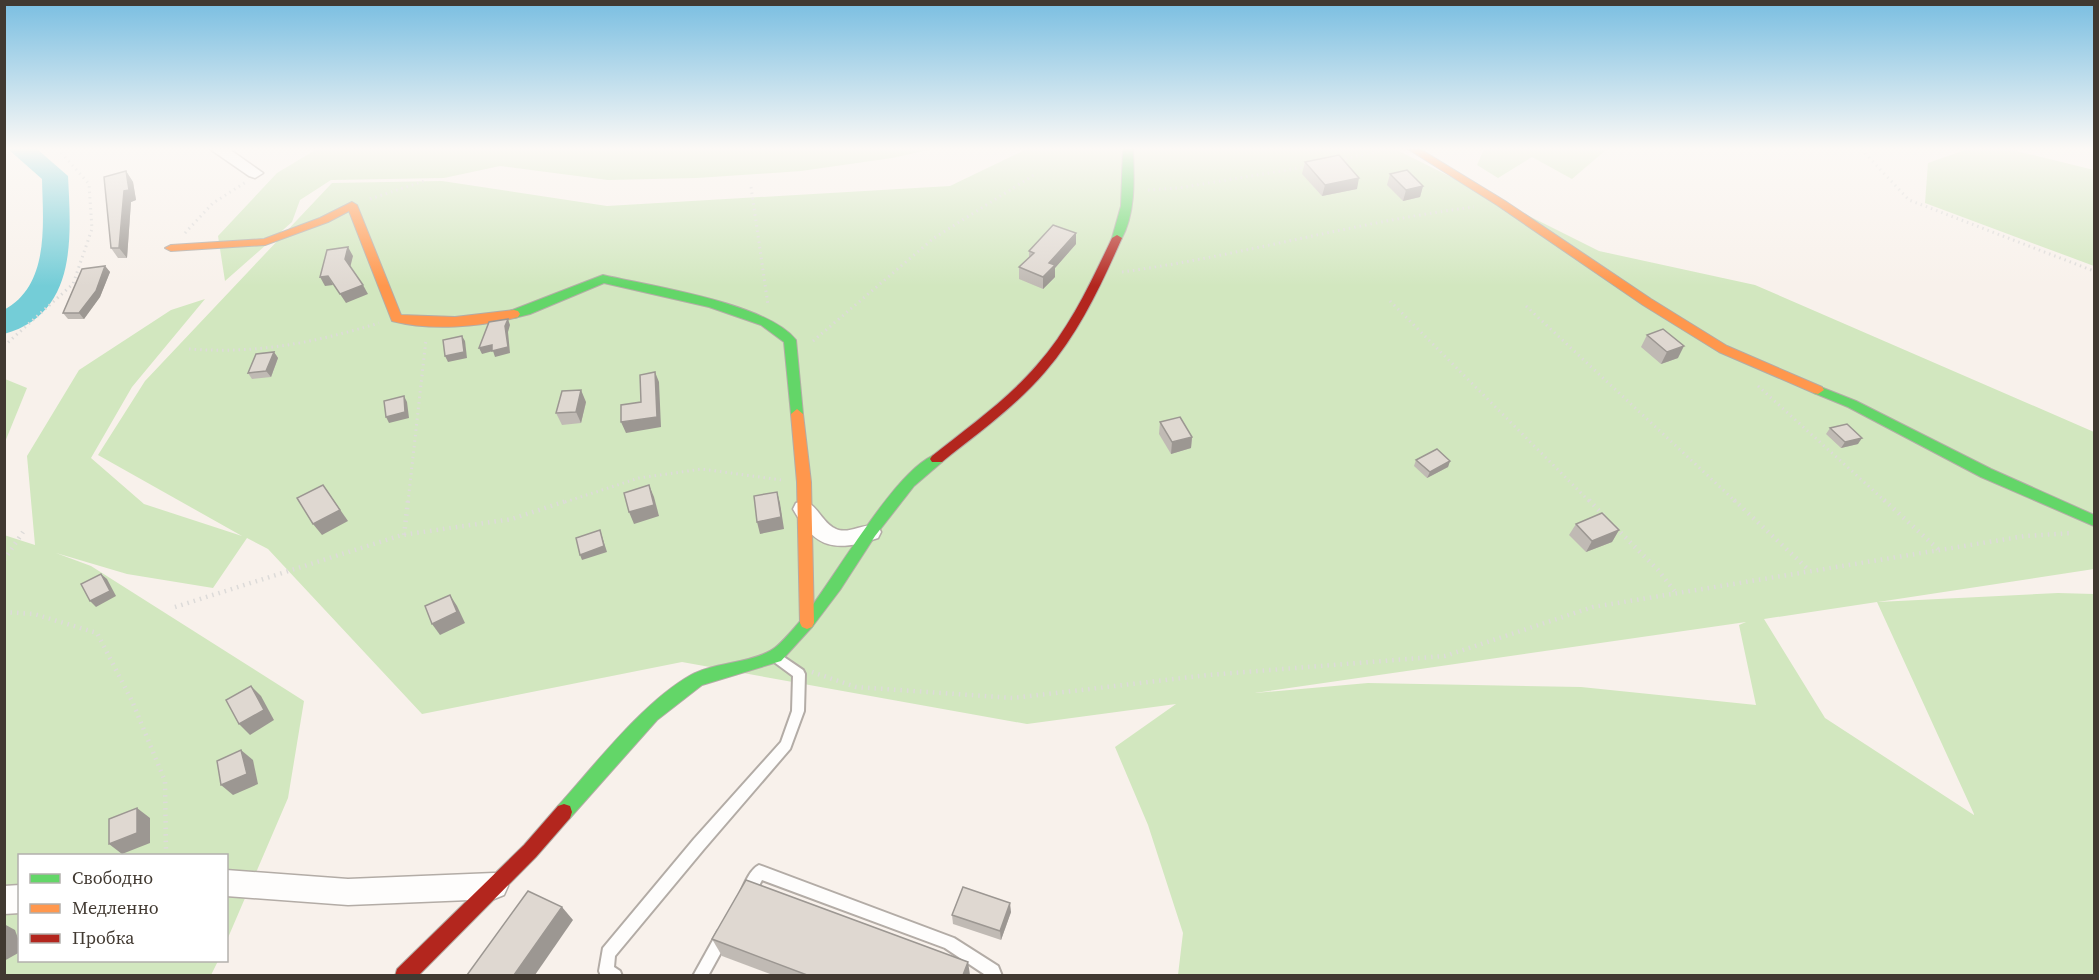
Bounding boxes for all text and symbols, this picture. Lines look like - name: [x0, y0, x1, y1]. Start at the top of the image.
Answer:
- legend: [18, 854, 228, 962]
- text: Свободно: [72, 865, 153, 890]
- text: Медленно: [72, 895, 159, 920]
- text: Пробка: [72, 925, 135, 950]

